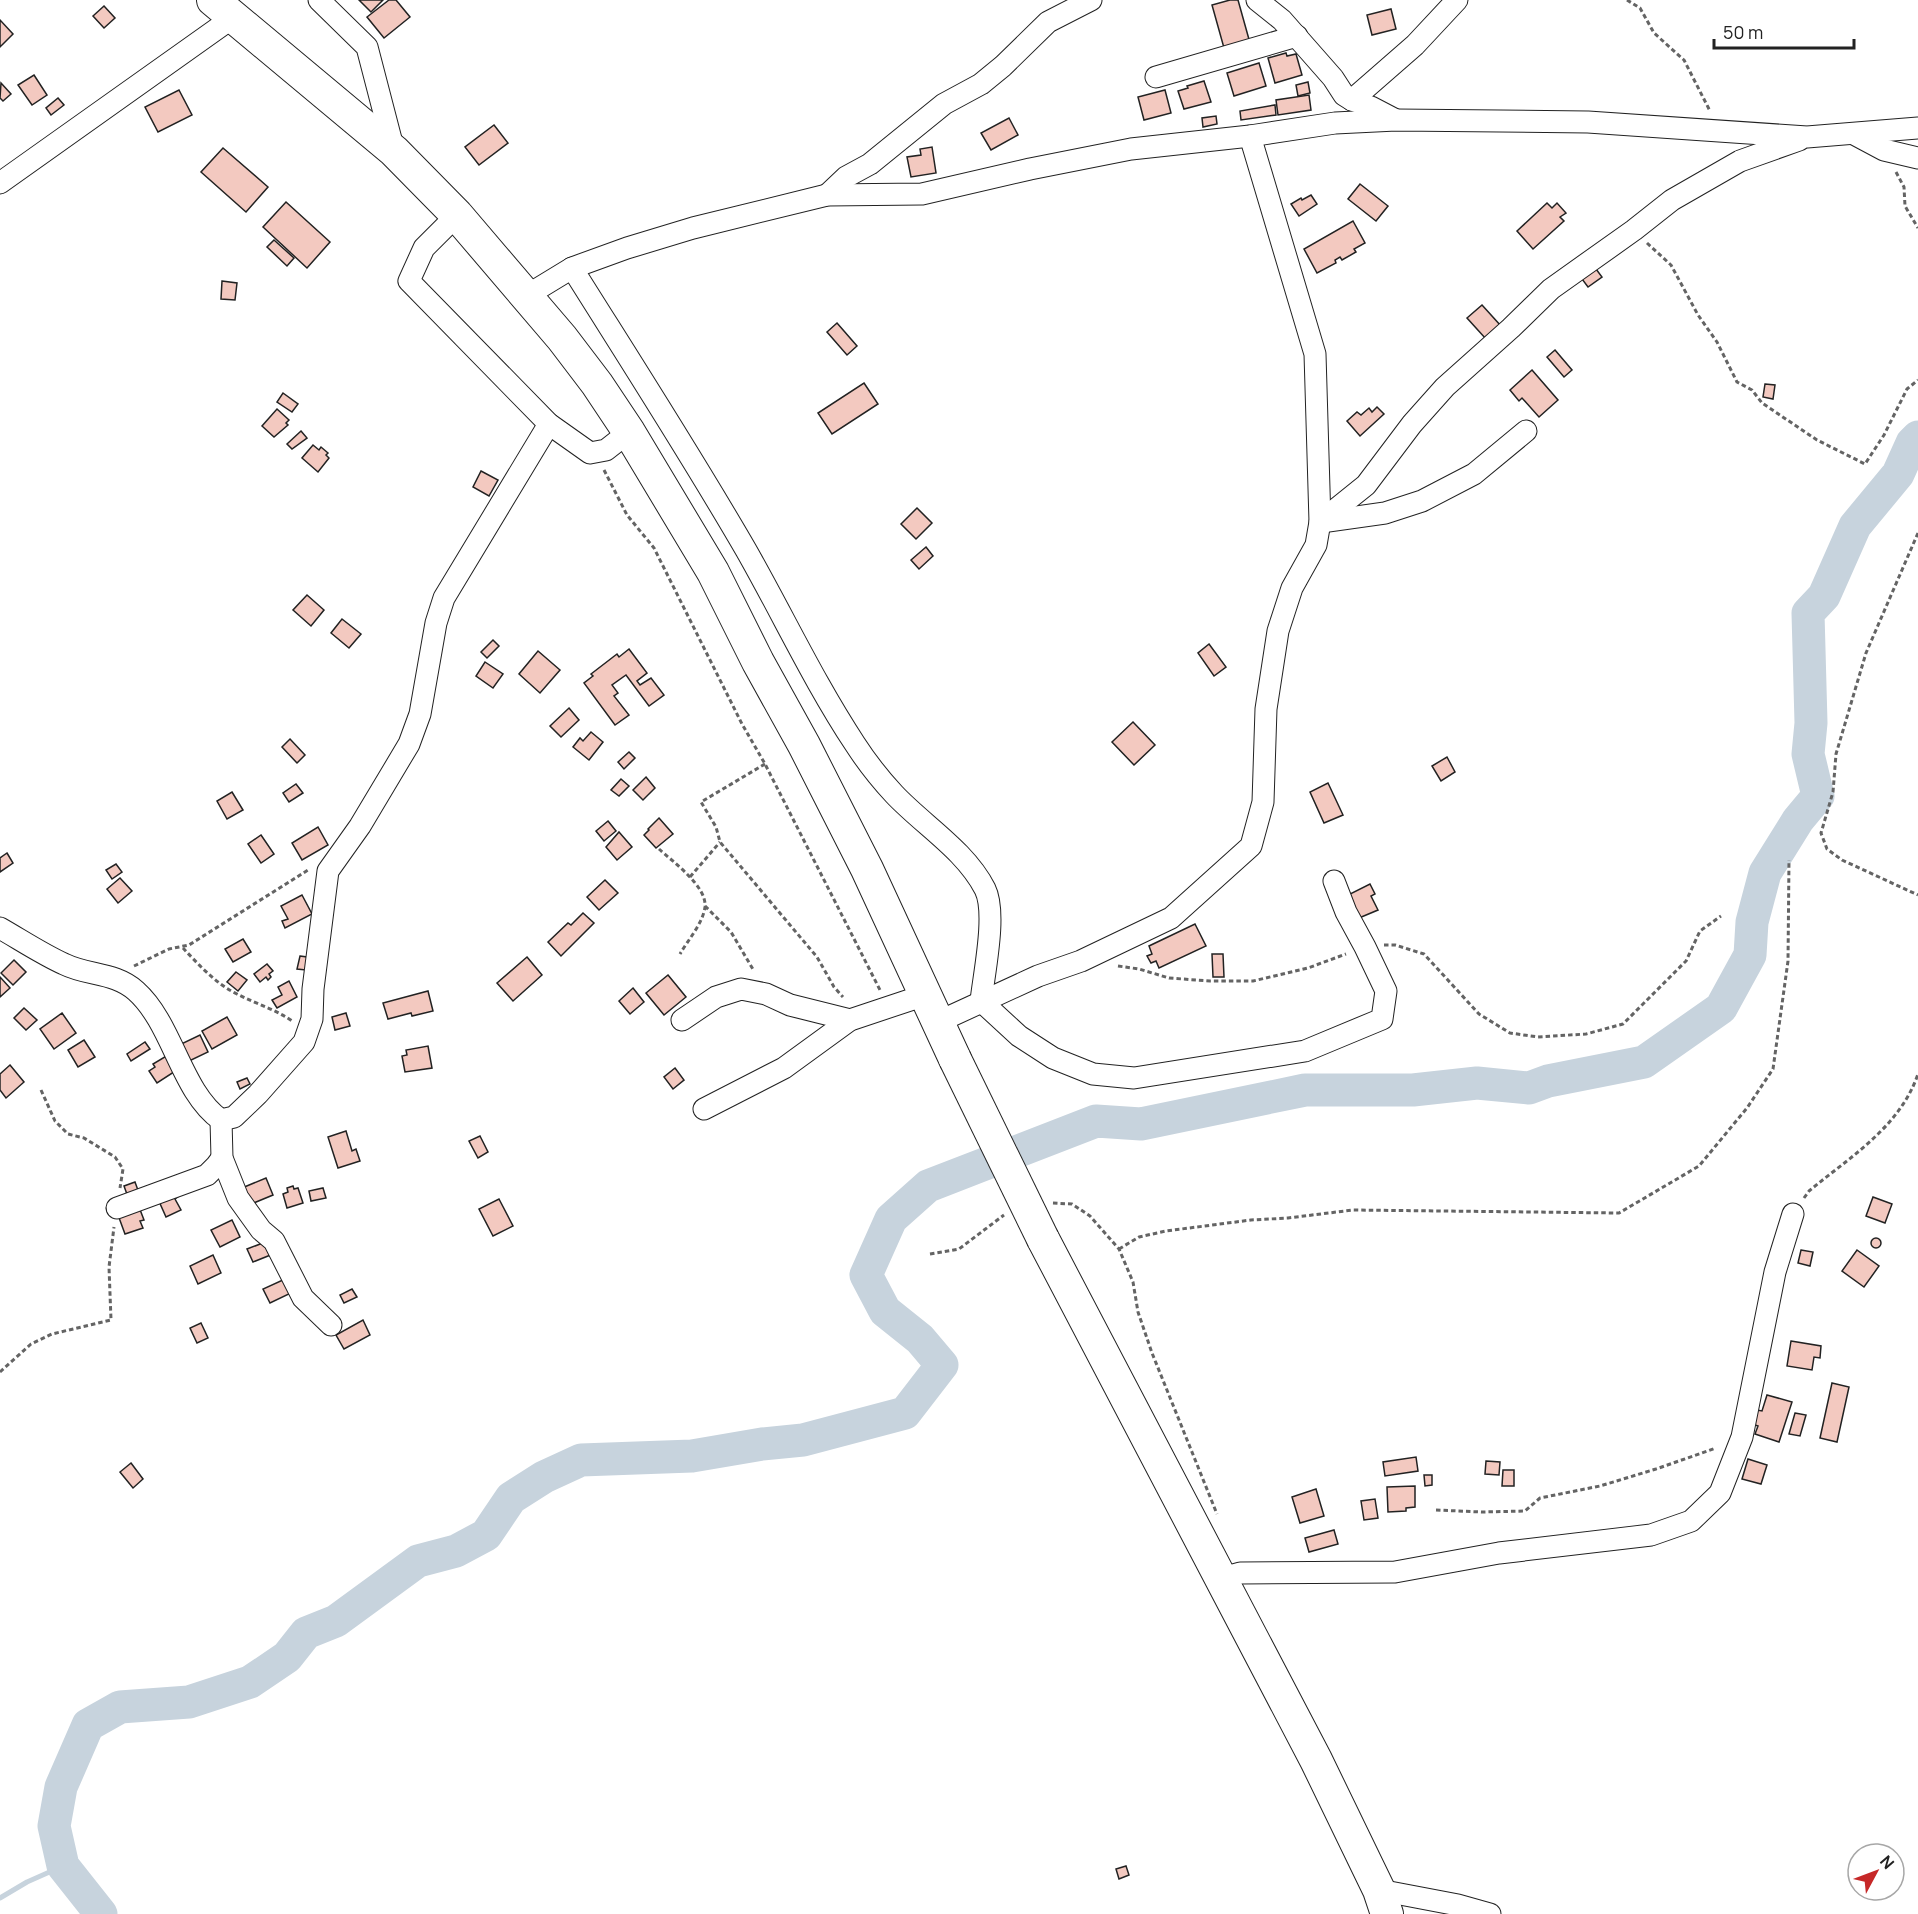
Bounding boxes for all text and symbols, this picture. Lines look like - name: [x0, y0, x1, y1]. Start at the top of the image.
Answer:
- scale bar: [1714, 12, 1854, 50]
- text: 50 m: [1723, 20, 1763, 44]
- north arrow: [1846, 1842, 1906, 1902]
- text: N: [1875, 1851, 1899, 1874]

